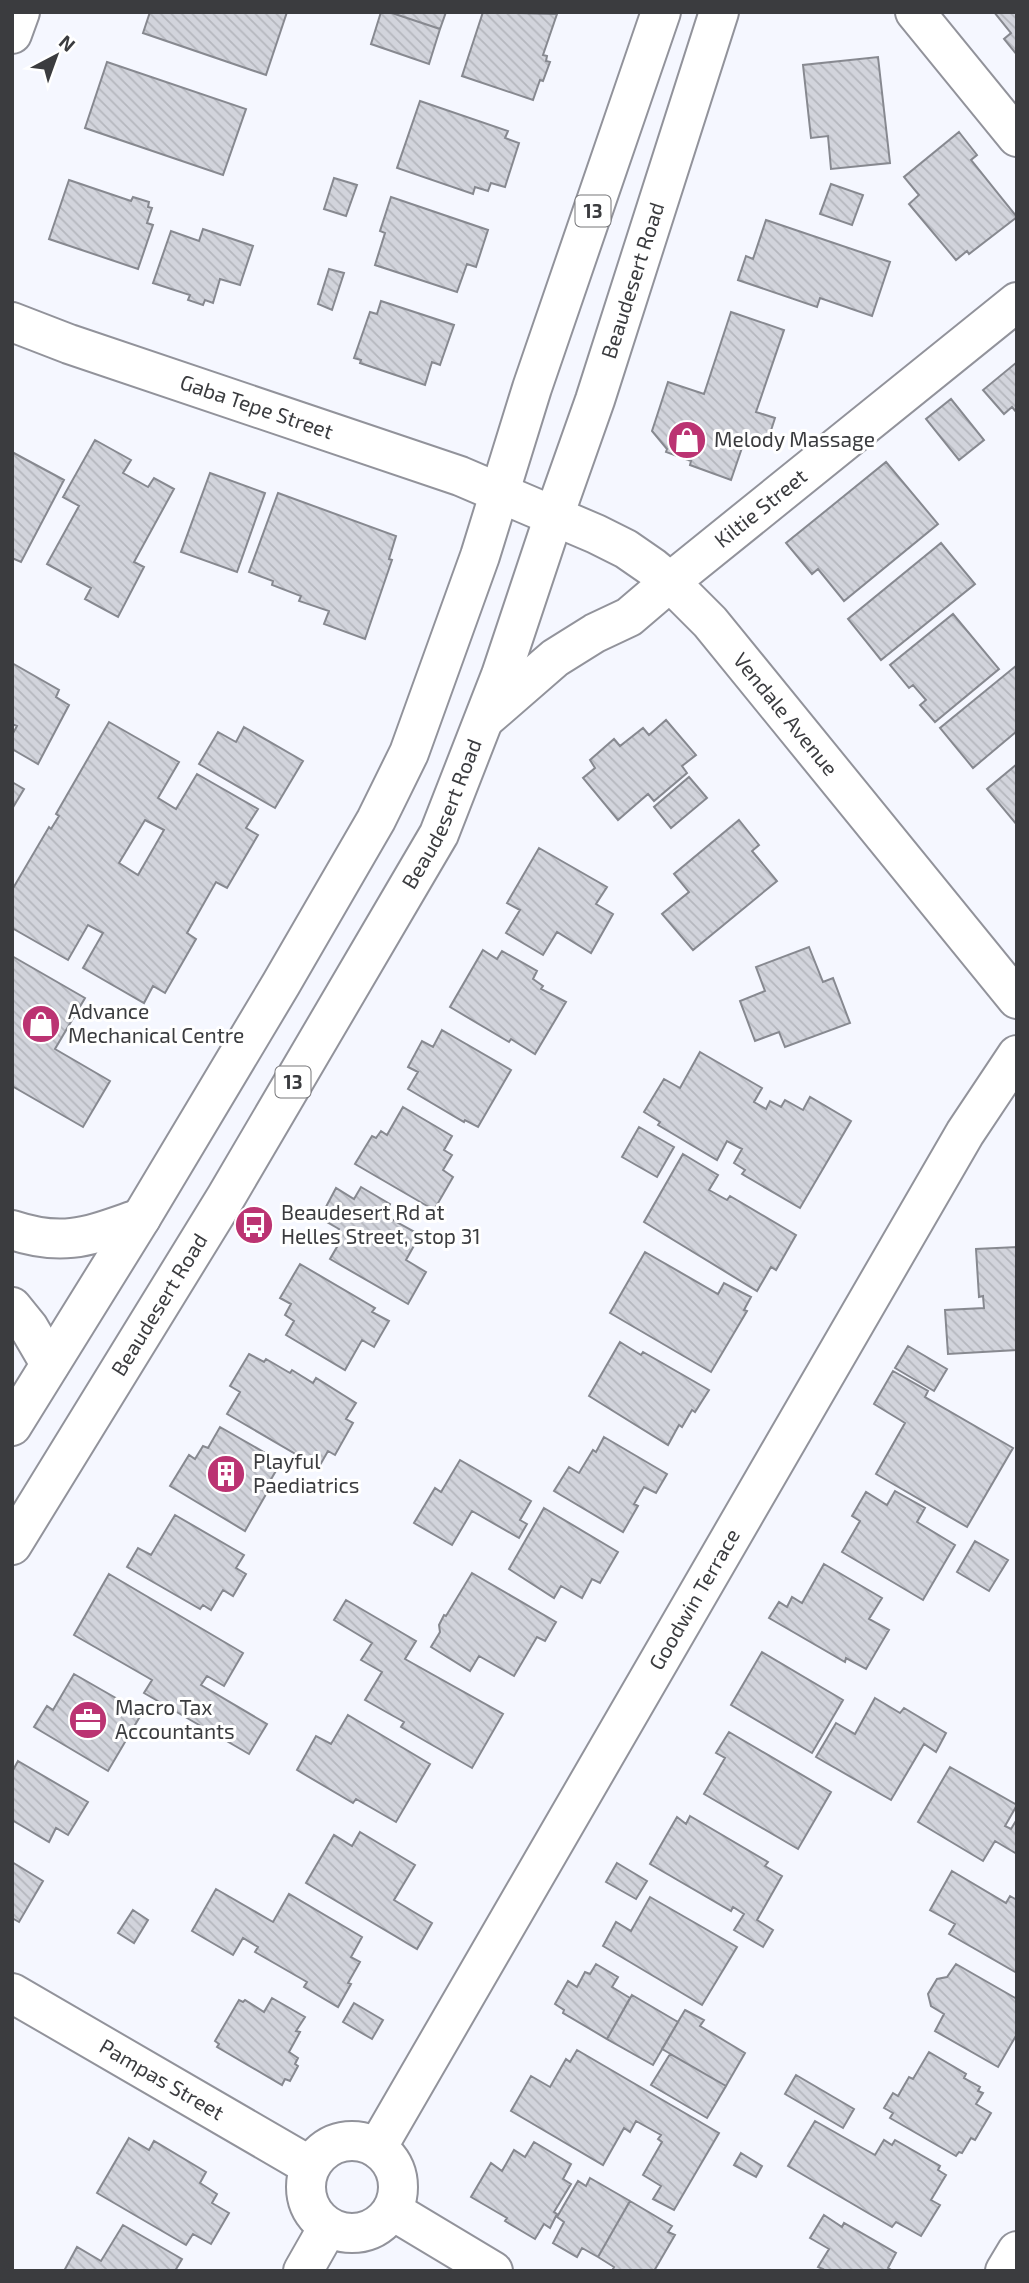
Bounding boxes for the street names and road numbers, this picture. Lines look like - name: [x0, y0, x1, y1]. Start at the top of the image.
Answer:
- road number: 13: [576, 196, 610, 226]
- street label: Beaudesert Road: [595, 199, 668, 361]
- street label: Gaba Tepe Street: [177, 368, 337, 443]
- street label: Kiltie Street: [709, 463, 811, 552]
- street label: Vendale Avenue: [729, 647, 844, 780]
- street label: Beaudesert Road: [396, 735, 486, 893]
- road number: 13: [276, 1066, 310, 1098]
- street label: Beaudesert Road: [105, 1228, 212, 1380]
- street label: Goodwin Terrace: [643, 1524, 744, 1674]
- street label: Pampas Street: [96, 2033, 229, 2124]

